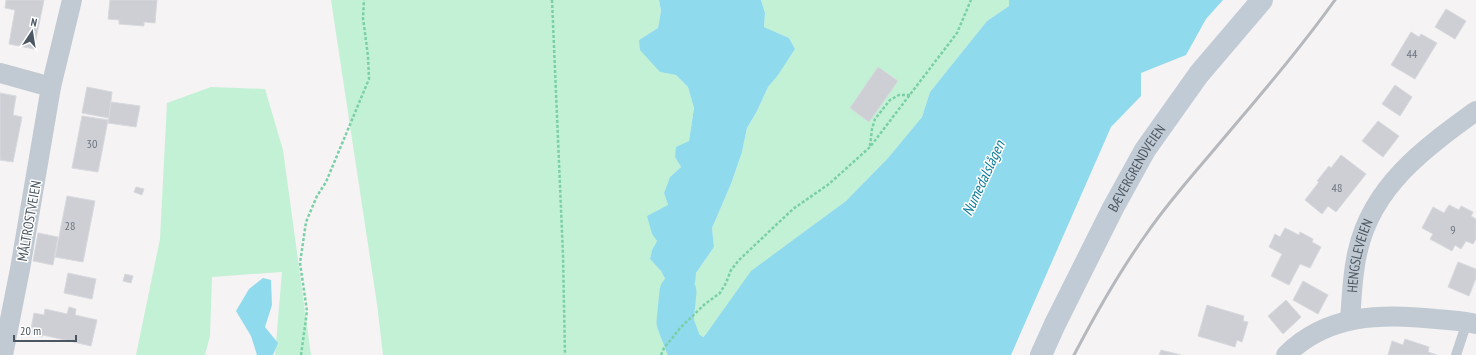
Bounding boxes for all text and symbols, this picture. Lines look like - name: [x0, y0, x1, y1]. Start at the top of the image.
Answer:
- north arrow: [12, 12, 52, 52]
- text: N: [30, 15, 38, 30]
- house number: 44: [1407, 46, 1418, 61]
- street label: BÆVERGRENDVEIEN: [1104, 121, 1169, 215]
- house number: 30: [87, 136, 97, 151]
- water label: Numedalslågen: [957, 136, 1009, 218]
- street label: MÅLTROSTVEIEN: [13, 179, 45, 263]
- house number: 48: [1332, 180, 1342, 195]
- street label: HENGSLEVEIEN: [1343, 216, 1377, 293]
- house number: 28: [65, 218, 75, 233]
- house number: 9: [1450, 222, 1456, 237]
- scale bar: [14, 317, 76, 343]
- text: 20 m: [20, 323, 41, 338]

